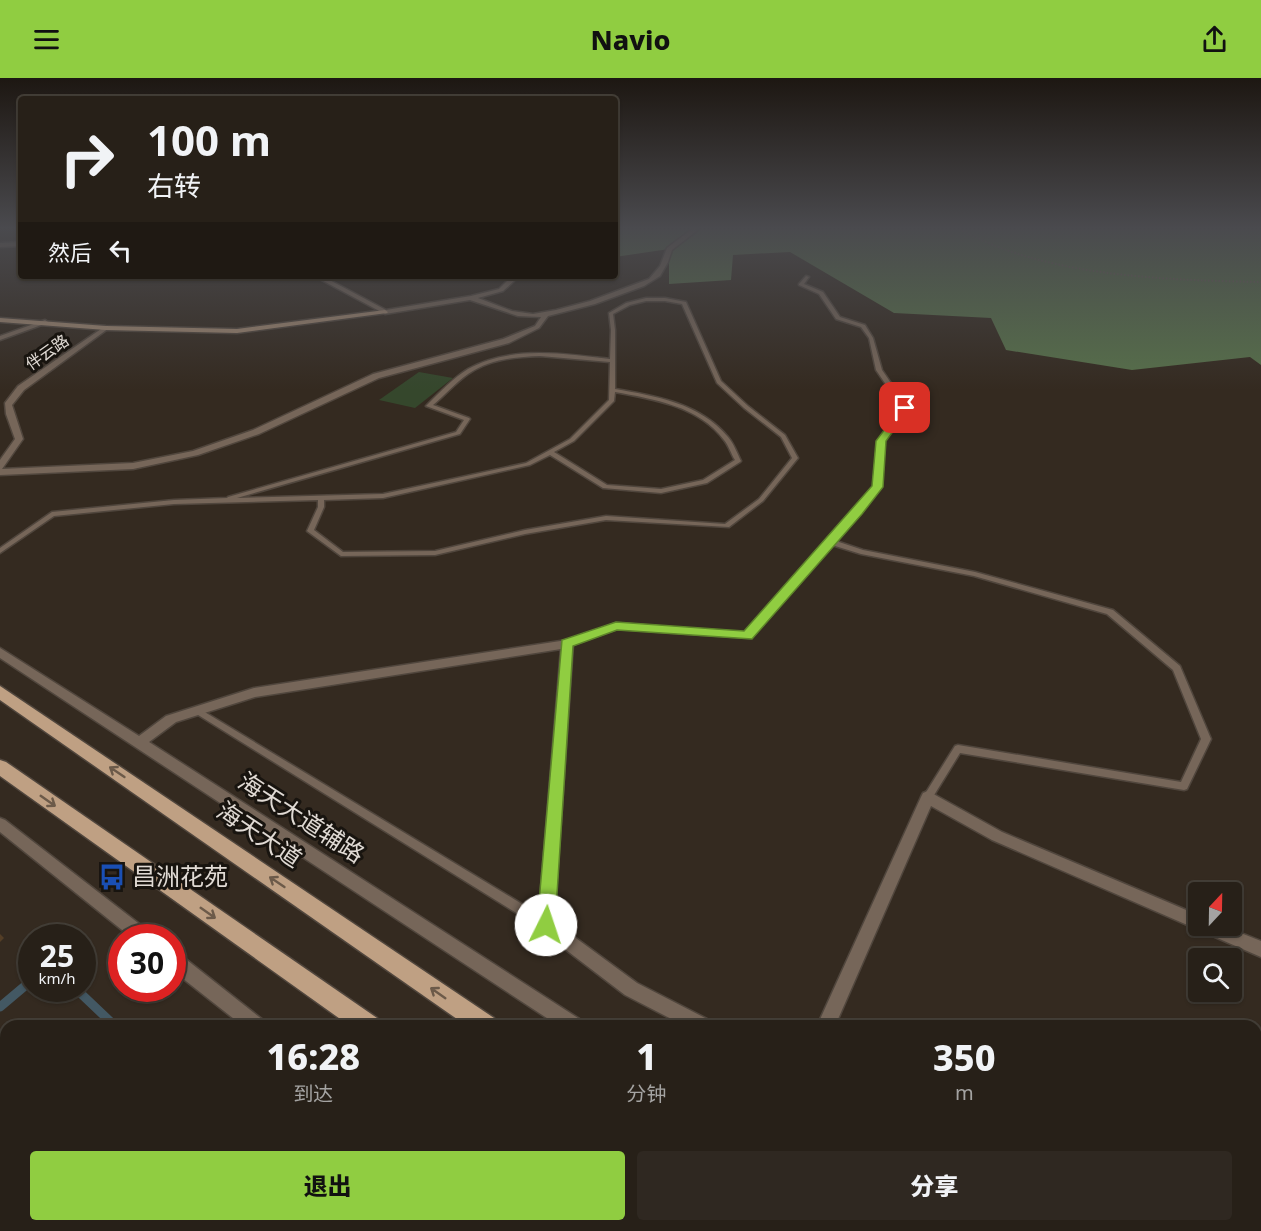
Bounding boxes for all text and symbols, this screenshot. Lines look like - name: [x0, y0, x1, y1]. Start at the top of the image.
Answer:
- text: Navio: [590, 21, 671, 58]
- icon: menu: [30, 23, 63, 56]
- icon: share: [1198, 23, 1231, 56]
- text: 100 m: [147, 111, 271, 168]
- icon: right: [48, 120, 126, 198]
- text: 右转: [147, 167, 201, 204]
- icon: left: [104, 234, 137, 267]
- text: 然后: [48, 237, 92, 267]
- street label: 伴云路: [21, 329, 73, 375]
- pin: [879, 382, 930, 433]
- icon: arrive: [888, 391, 921, 424]
- one-way arrow: [109, 766, 125, 778]
- street label: 海天大道辅路: [233, 767, 369, 869]
- one-way arrow: [39, 795, 55, 807]
- street label: 海天大道: [211, 796, 307, 874]
- place label: 昌洲花苑: [132, 859, 228, 892]
- bus stop icon: 昌洲花苑: [97, 862, 127, 892]
- one-way arrow: [270, 876, 286, 888]
- north arrow: [1188, 882, 1242, 936]
- map controls: [1188, 882, 1242, 1002]
- position arrow: [514, 893, 578, 957]
- one-way arrow: [199, 907, 215, 919]
- speed limit sign: 30: [108, 924, 186, 1002]
- text: 25: [40, 935, 74, 976]
- button: search: [1188, 948, 1242, 1002]
- text: km/h: [39, 968, 75, 988]
- one-way arrow: [430, 987, 447, 999]
- text: 16:28: [267, 1032, 360, 1081]
- text: 1: [636, 1032, 657, 1081]
- text: 350: [933, 1033, 995, 1082]
- text: m: [955, 1079, 974, 1106]
- text: 到达: [293, 1080, 333, 1107]
- text: 分钟: [627, 1080, 667, 1107]
- button: 退出: [30, 1151, 625, 1220]
- button: 分享: [637, 1151, 1232, 1220]

